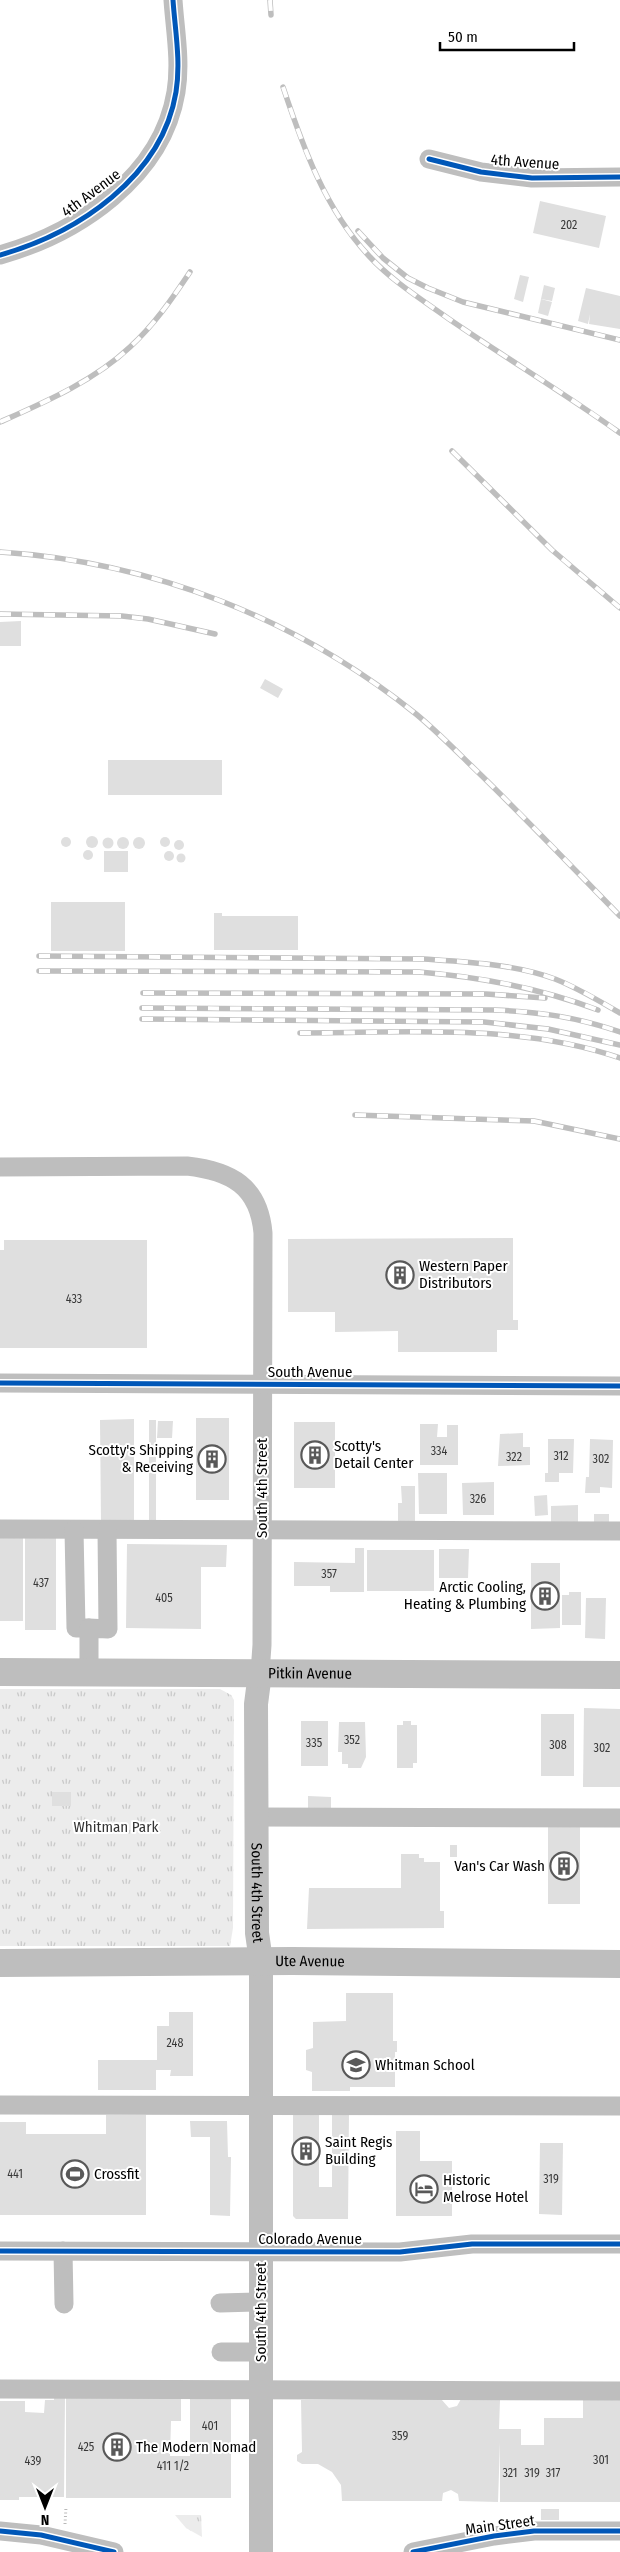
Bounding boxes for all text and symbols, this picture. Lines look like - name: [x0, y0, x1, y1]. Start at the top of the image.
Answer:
- scale bar: [440, 20, 574, 52]
- text: 50 m: [448, 28, 478, 46]
- street label: 4th Avenue: [490, 151, 560, 173]
- street label: 4th Avenue: [58, 165, 124, 221]
- house number: 202: [561, 218, 577, 232]
- place label: Western Paper Distributors: [419, 1257, 508, 1292]
- building icon: Western Paper Distributors: [385, 1260, 415, 1290]
- house number: 433: [66, 1292, 82, 1306]
- street label: South Avenue: [268, 1363, 352, 1381]
- place label: Scotty's Detail Center: [334, 1437, 414, 1472]
- street label: South 4th Street: [253, 1438, 271, 1538]
- building icon: Scotty's Detail Center: [300, 1440, 330, 1470]
- place label: Scotty's Shipping & Receiving: [88, 1441, 193, 1476]
- building icon: Scotty's Shipping & Receiving: [197, 1444, 227, 1474]
- house number: 334: [431, 1444, 447, 1458]
- house number: 312: [553, 1449, 569, 1463]
- house number: 322: [506, 1450, 522, 1464]
- house number: 302: [593, 1452, 609, 1466]
- house number: 326: [470, 1492, 486, 1506]
- house number: 357: [321, 1567, 337, 1581]
- house number: 437: [33, 1576, 49, 1590]
- place label: Arctic Cooling, Heating & Plumbing: [404, 1578, 526, 1613]
- building icon: Arctic Cooling, Heating & Plumbing: [530, 1581, 560, 1611]
- house number: 405: [155, 1591, 173, 1605]
- street label: Pitkin Avenue: [268, 1664, 352, 1683]
- house number: 352: [344, 1733, 360, 1747]
- house number: 335: [306, 1736, 323, 1750]
- house number: 308: [549, 1738, 567, 1752]
- house number: 302: [594, 1741, 610, 1755]
- park label: Whitman Park: [74, 1818, 158, 1836]
- street label: South 4th Street: [248, 1843, 267, 1944]
- building icon: Van's Car Wash: [549, 1851, 579, 1881]
- place label: Van's Car Wash: [454, 1857, 545, 1875]
- street label: Ute Avenue: [275, 1952, 345, 1970]
- house number: 248: [167, 2036, 183, 2050]
- school or university icon: Whitman School: [341, 2050, 371, 2080]
- place label: Whitman School: [375, 2056, 475, 2074]
- place label: Saint Regis Building: [325, 2133, 393, 2168]
- building icon: Saint Regis Building: [291, 2136, 321, 2166]
- sports icon: Crossfit: [60, 2159, 90, 2189]
- place label: Crossfit: [94, 2165, 140, 2183]
- house number: 441: [7, 2167, 23, 2181]
- place label: Historic Melrose Hotel: [443, 2171, 528, 2206]
- house number: 319: [543, 2172, 559, 2186]
- hotel icon: Historic Melrose Hotel: [409, 2174, 439, 2204]
- street label: Colorado Avenue: [258, 2230, 362, 2248]
- street label: South 4th Street: [252, 2262, 270, 2362]
- house number: 401: [202, 2419, 218, 2433]
- house number: 359: [392, 2429, 408, 2443]
- building icon: The Modern Nomad: [102, 2432, 132, 2462]
- place label: The Modern Nomad: [136, 2438, 256, 2456]
- house number: 425: [78, 2440, 95, 2454]
- house number: 301: [593, 2453, 609, 2467]
- house number: 439: [25, 2454, 42, 2468]
- house number: 411 1/2: [157, 2459, 189, 2473]
- house number: 321: [502, 2466, 518, 2480]
- house number: 319: [524, 2466, 540, 2480]
- house number: 317: [546, 2466, 560, 2480]
- north arrow: [20, 2482, 70, 2532]
- text: N: [41, 2511, 49, 2528]
- street label: Main Street: [464, 2511, 536, 2539]

